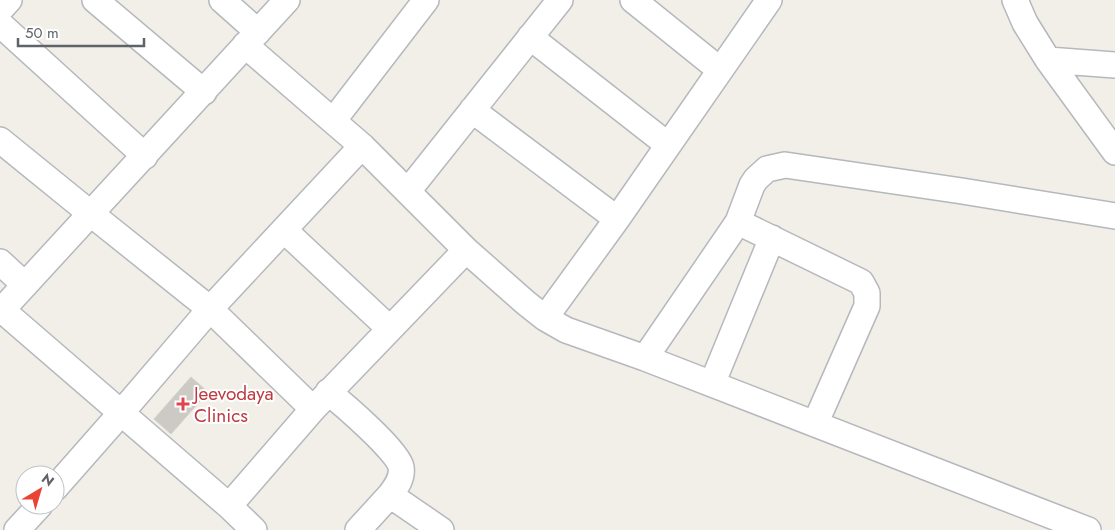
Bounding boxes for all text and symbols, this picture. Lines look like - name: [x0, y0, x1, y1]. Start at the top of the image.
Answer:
- scale bar: [18, 15, 144, 47]
- text: 50 m: [25, 22, 59, 44]
- place label: Jeevodaya Clinics: [191, 380, 274, 429]
- marker: Jeevodaya Clinics: [176, 397, 190, 411]
- north arrow: [15, 465, 65, 515]
- text: N: [37, 468, 59, 491]

